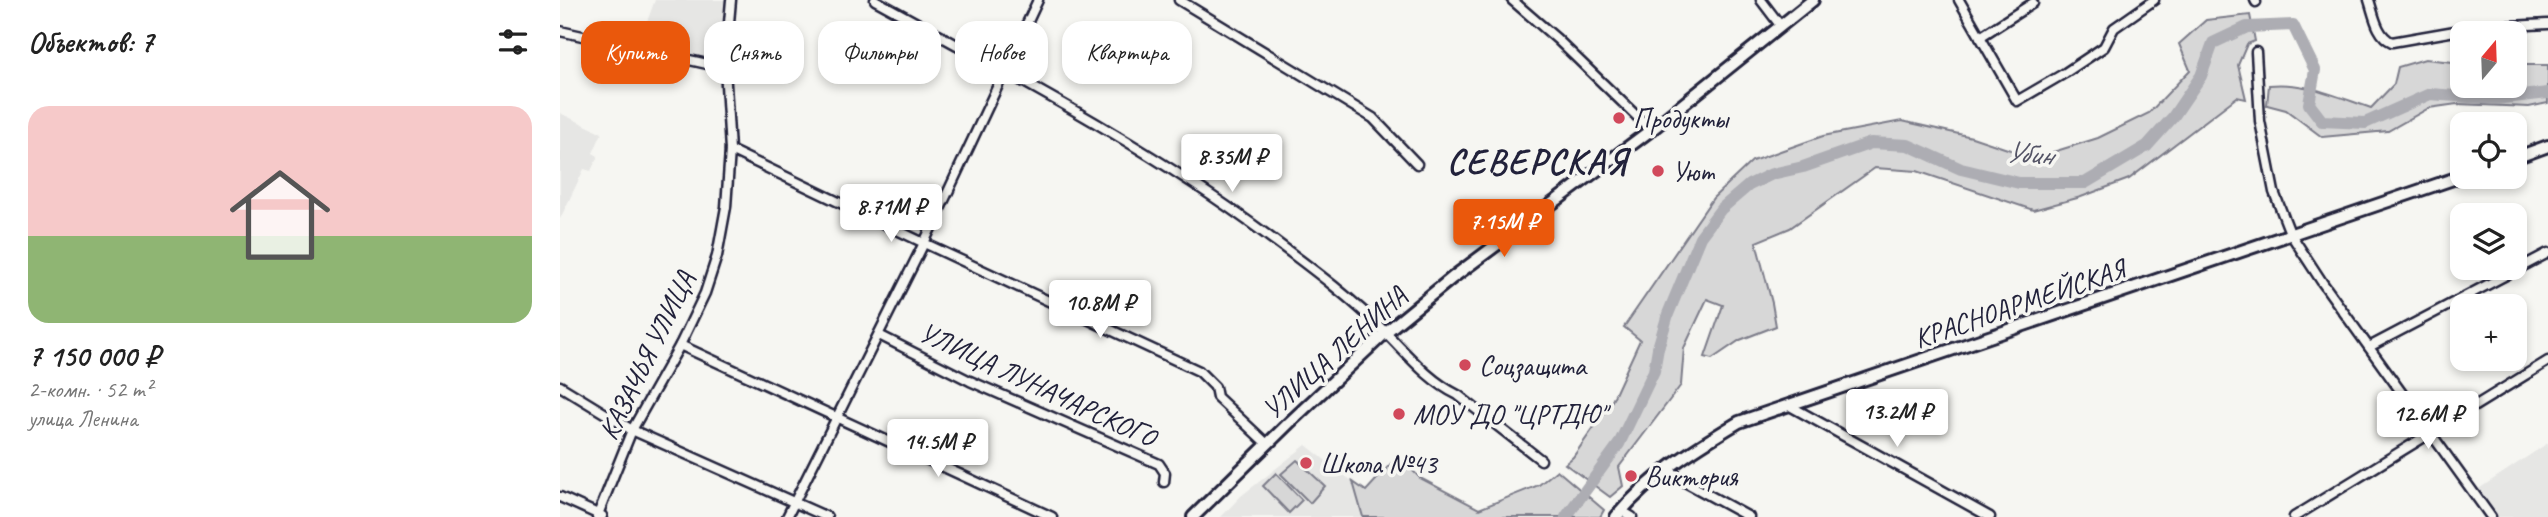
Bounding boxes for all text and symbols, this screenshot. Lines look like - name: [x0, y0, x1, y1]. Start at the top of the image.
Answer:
- chip: Купить: [581, 21, 690, 84]
- chip: Снять: [704, 21, 804, 84]
- chip: Фильтры: [818, 21, 941, 84]
- chip: Новое: [955, 21, 1048, 84]
- chip: Квартира: [1062, 21, 1192, 84]
- north arrow: [2450, 21, 2527, 98]
- map controls: [2450, 21, 2527, 371]
- text: Объектов: 7: [28, 23, 153, 61]
- icon: filters: [494, 23, 532, 61]
- place label: Продукты: [1633, 101, 1730, 136]
- marker: Продукты: [1611, 110, 1627, 126]
- button: locate: [2450, 112, 2527, 189]
- water label: Убин: [2004, 132, 2059, 174]
- pin: 8.35M ₽: [1167, 134, 1297, 194]
- district label: СЕВЕРСКАЯ: [1447, 139, 1632, 184]
- text: 8.35M ₽: [1197, 142, 1267, 171]
- icon: home: [217, 152, 343, 278]
- place label: Уют: [1672, 154, 1715, 189]
- marker: Уют: [1650, 163, 1666, 179]
- pin: 8.71M ₽: [826, 184, 956, 244]
- text: 8.71M ₽: [856, 192, 926, 221]
- pin: 7.15M ₽: [1439, 200, 1569, 259]
- button: layers: [2450, 203, 2527, 280]
- text: 7.15M ₽: [1469, 207, 1539, 236]
- street label: КРАСНОАРМЕЙСКАЯ: [1909, 250, 2133, 356]
- street label: КАЗАЧЬЯ УЛИЦА: [591, 264, 703, 445]
- street label: УЛИЦА ЛЕНИНА: [1255, 278, 1415, 426]
- pin: 10.8M ₽: [1035, 280, 1165, 340]
- text: 10.8M ₽: [1065, 288, 1135, 317]
- button: +: [2450, 294, 2527, 371]
- street label: УЛИЦА ЛУНАЧАРСКОГО: [914, 314, 1164, 456]
- text: 7 150 000 ₽: [28, 337, 159, 375]
- place label: Соцзащита: [1479, 348, 1588, 383]
- marker: Соцзащита: [1457, 357, 1473, 373]
- text: 2-комн. · 52 m²: [28, 375, 152, 404]
- pin: 13.2M ₽: [1832, 390, 1962, 449]
- pin: 12.6M ₽: [2363, 392, 2493, 451]
- place label: МОУ ДО "ЦРТДЮ": [1413, 397, 1611, 432]
- text: 13.2M ₽: [1862, 397, 1932, 426]
- text: 12.6M ₽: [2393, 399, 2463, 428]
- text: улица Ленина: [28, 404, 137, 433]
- marker: МОУ ДО "ЦРТДЮ": [1391, 406, 1407, 422]
- pin: 14.5M ₽: [873, 420, 1003, 479]
- text: 14.5M ₽: [903, 427, 973, 456]
- place label: Школа №43: [1320, 446, 1439, 481]
- marker: Школа №43: [1298, 455, 1314, 471]
- place label: Виктория: [1645, 459, 1739, 494]
- marker: Виктория: [1623, 468, 1639, 484]

